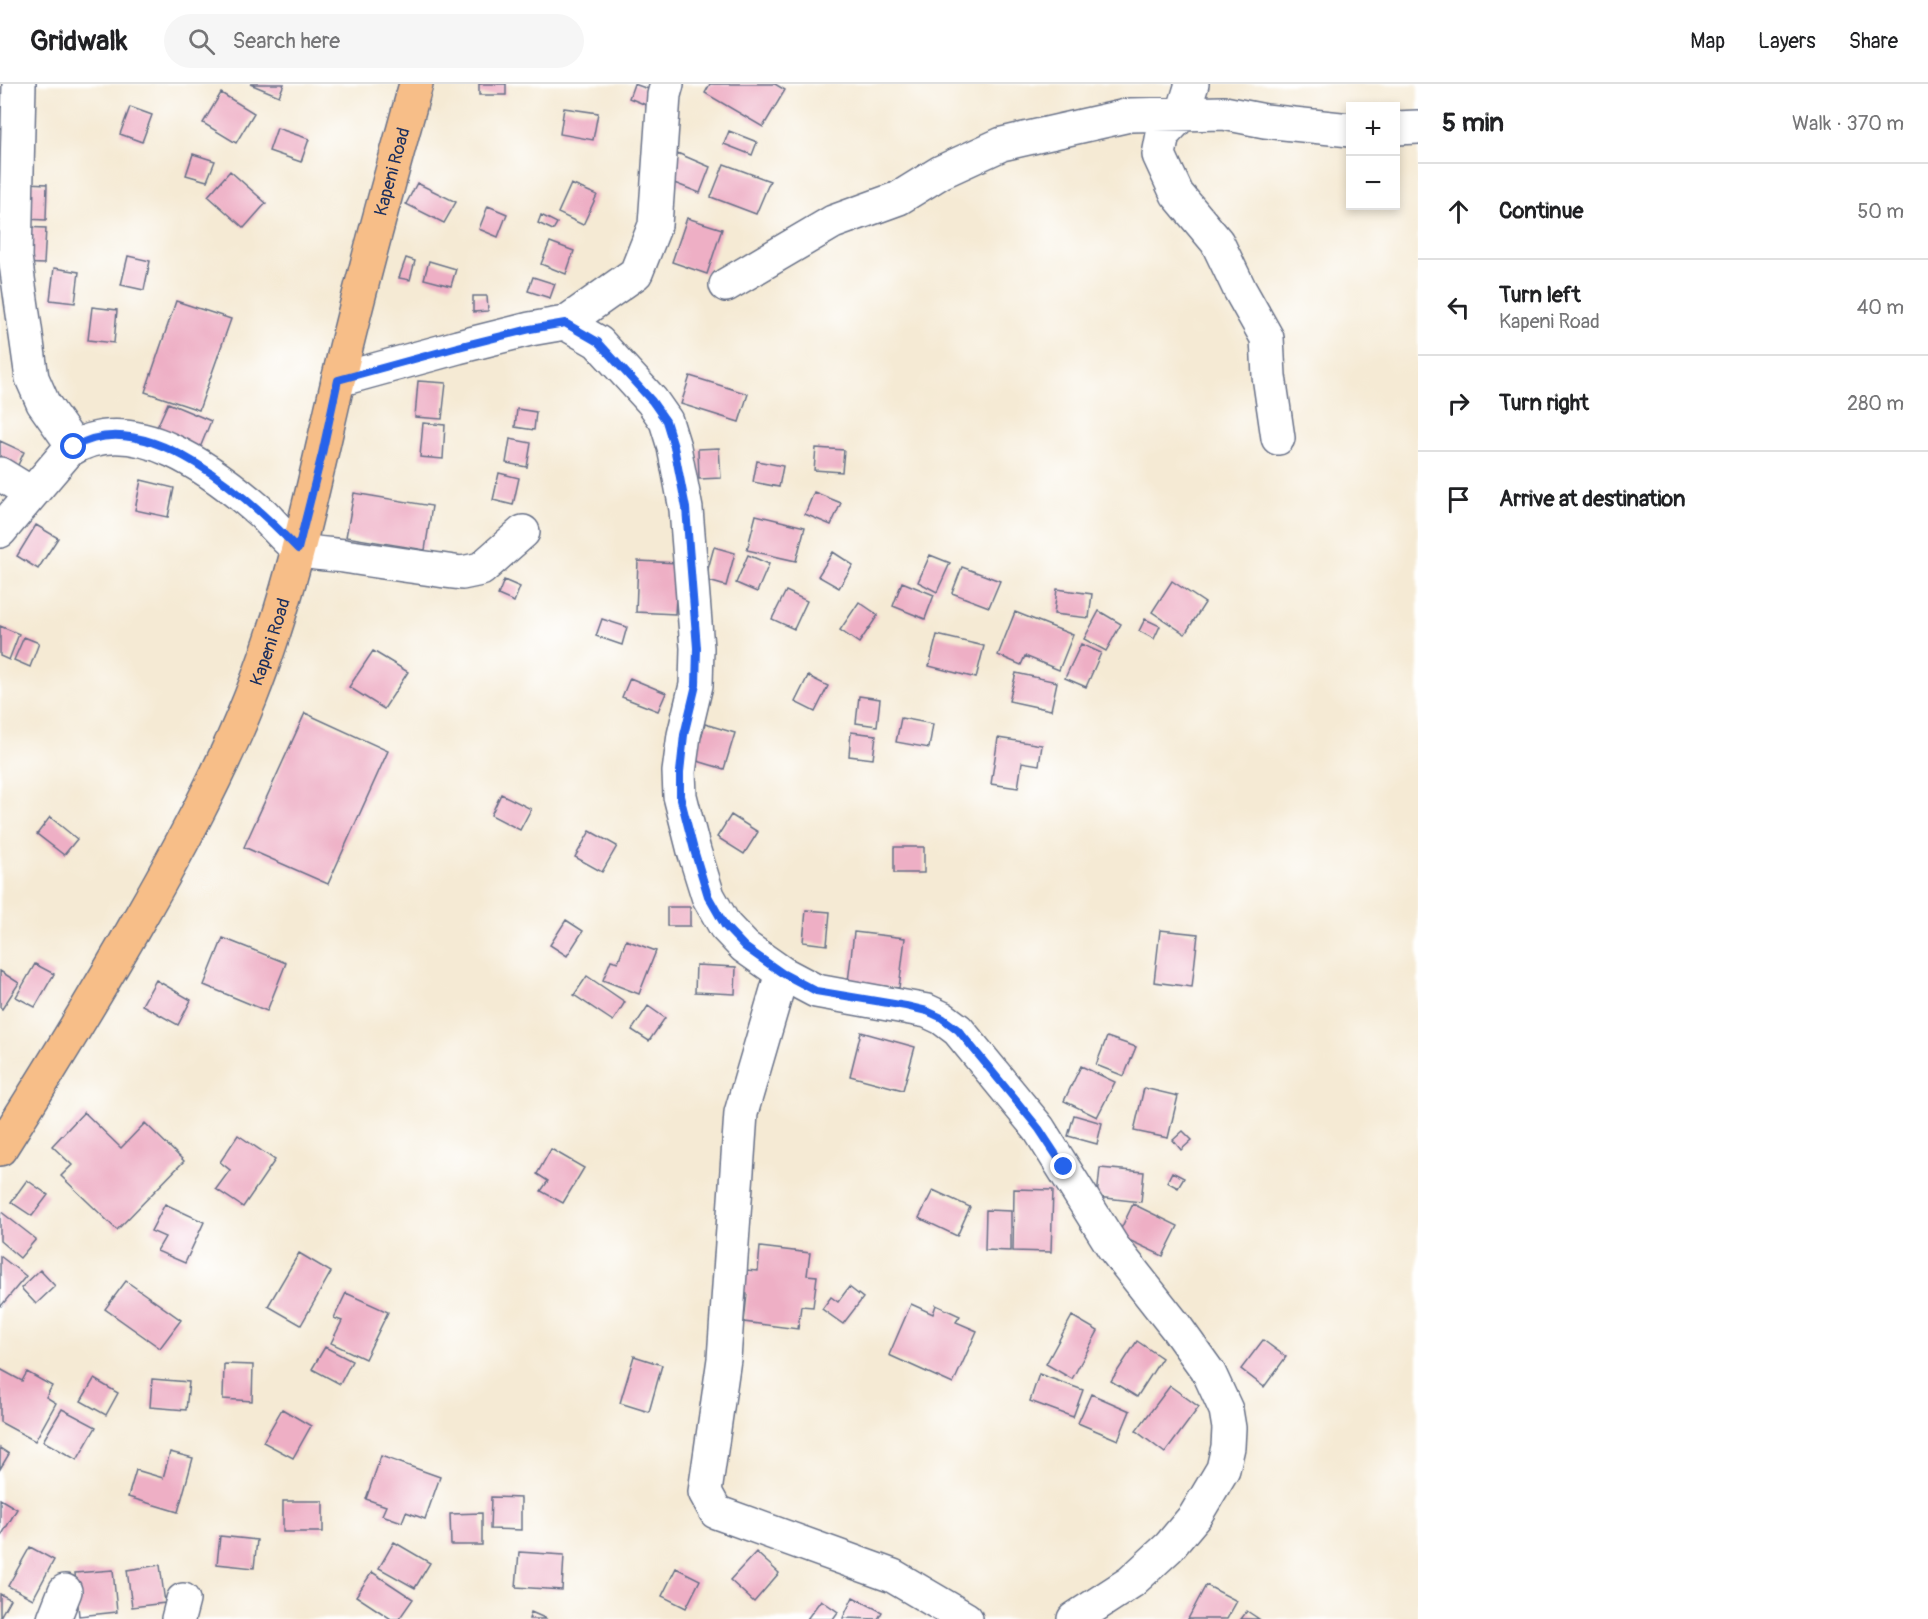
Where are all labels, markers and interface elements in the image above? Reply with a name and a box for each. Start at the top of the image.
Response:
search box [164,14,584,68]
text: Gridwalk [30,24,128,59]
icon: search [185,25,218,58]
text: Search here [233,27,340,55]
text: Map [1690,28,1725,55]
text: Layers [1758,28,1816,55]
text: Share [1849,28,1898,55]
map controls [1346,102,1400,210]
button: + [1346,102,1400,156]
text: 5 min [1442,107,1504,139]
text: Walk · 370 m [1792,111,1904,136]
street label: Kapeni Road [369,125,415,218]
button: − [1346,156,1400,210]
icon: ahead [1442,195,1475,228]
text: Continue [1499,197,1583,225]
text: 50 m [1857,199,1904,224]
text: Turn left [1499,281,1581,309]
icon: left [1442,291,1475,324]
text: 40 m [1857,295,1904,320]
text: Kapeni Road [1499,309,1600,334]
icon: right [1442,387,1475,420]
text: Turn right [1499,389,1589,417]
text: 280 m [1847,391,1904,416]
route start [60,433,86,459]
icon: arrive [1442,483,1475,516]
text: Arrive at destination [1499,485,1685,513]
street label: Kapeni Road [245,595,295,689]
route end [1050,1153,1076,1179]

